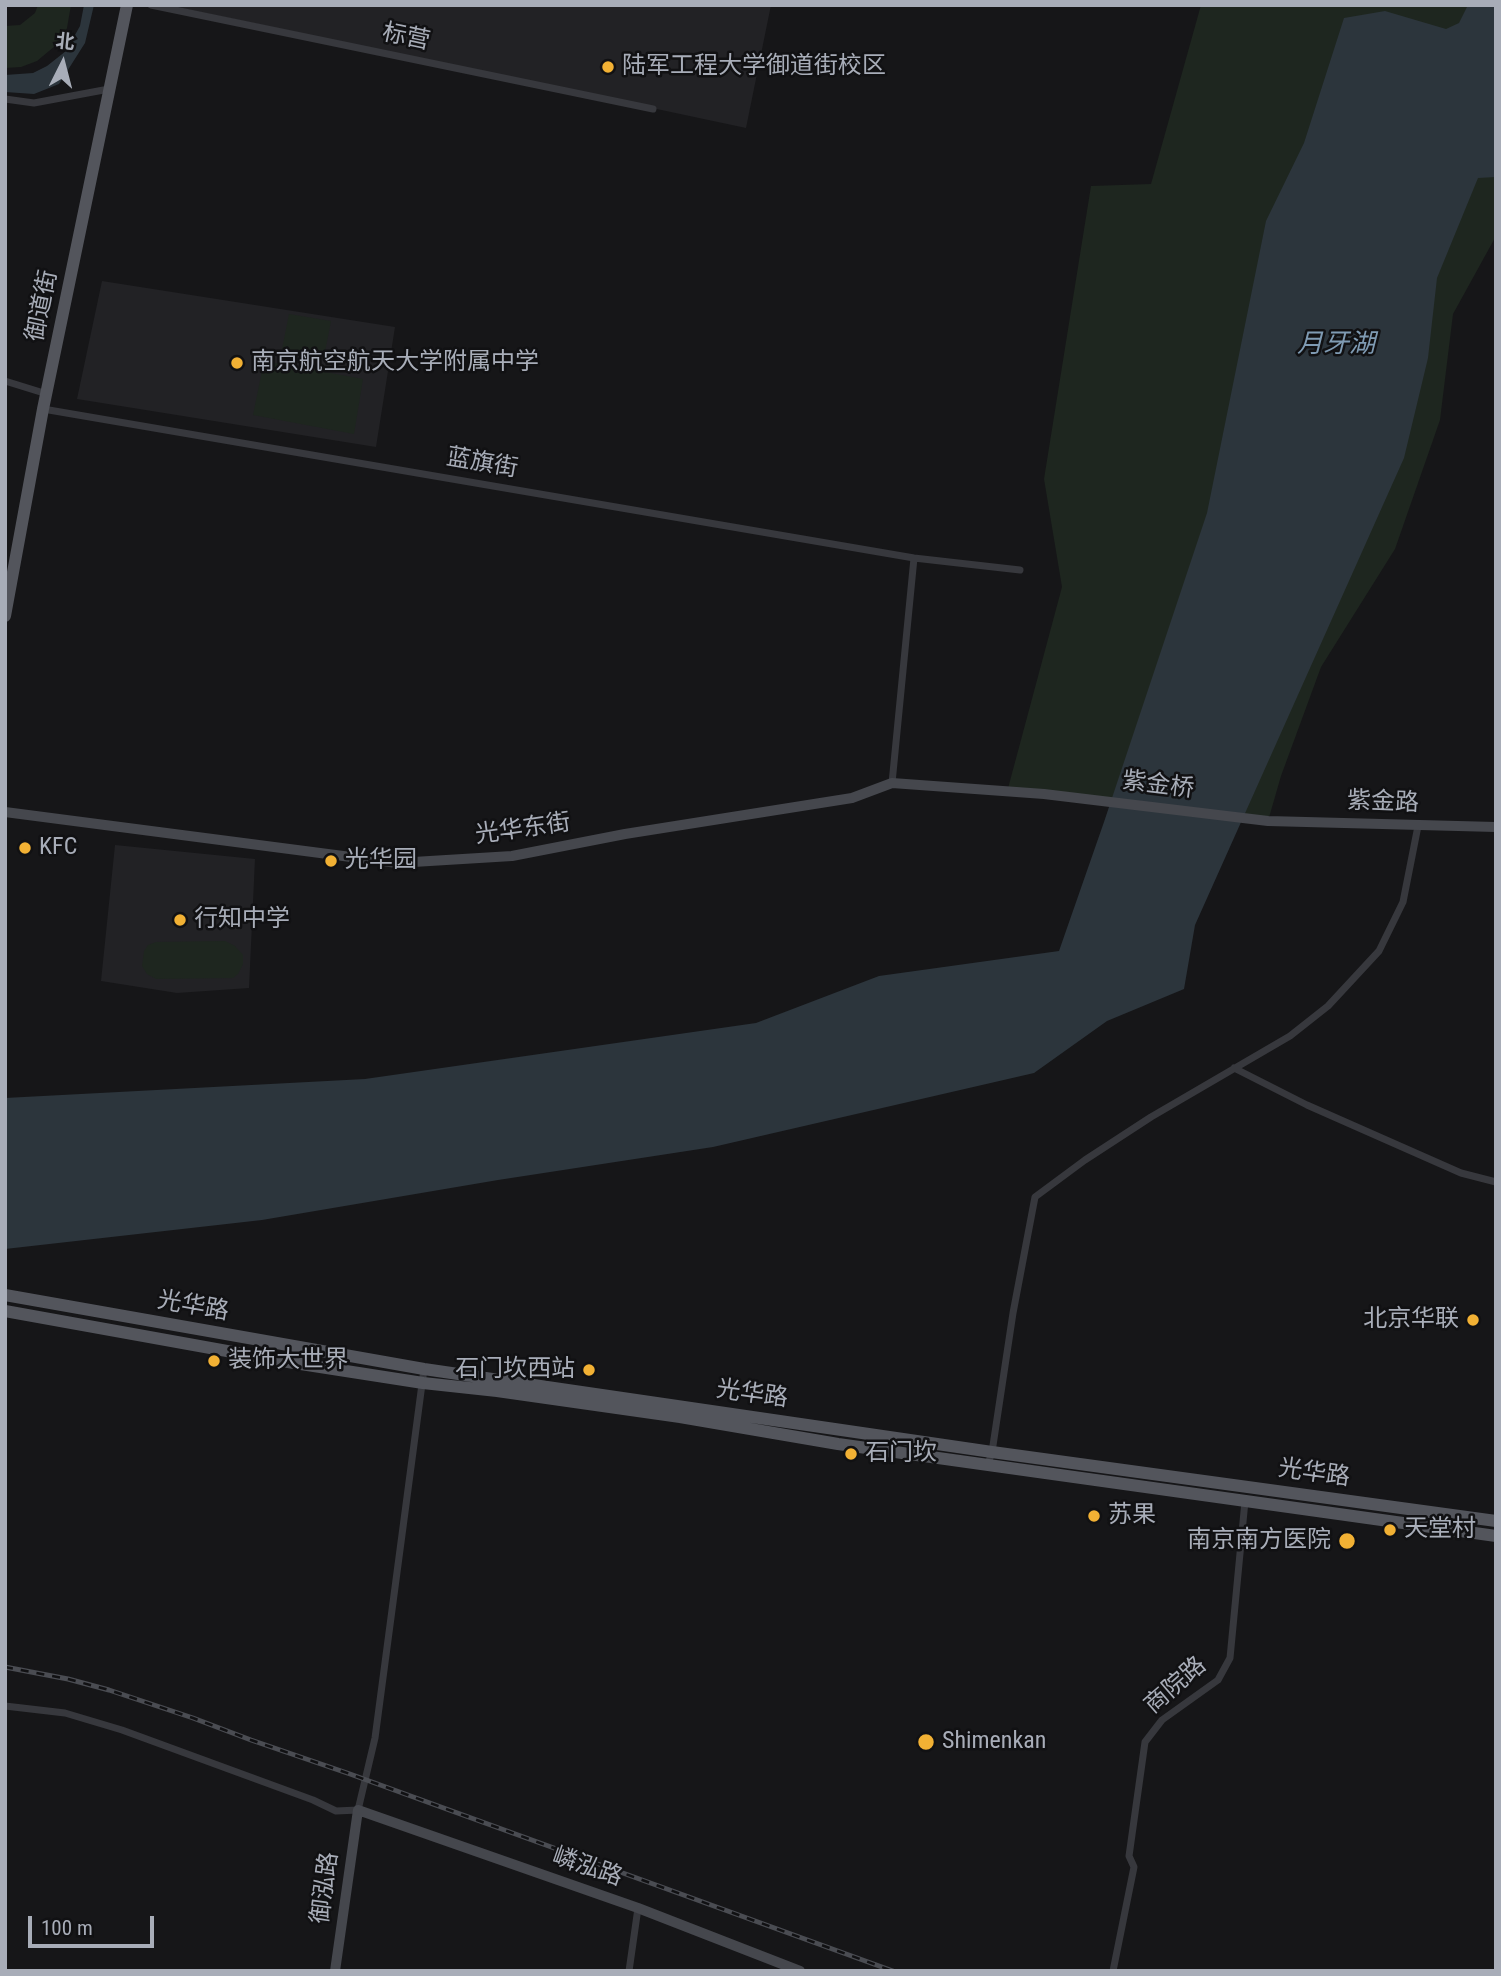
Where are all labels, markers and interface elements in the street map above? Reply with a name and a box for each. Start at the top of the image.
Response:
street label: 标营 [380,19,432,57]
north arrow [28,28,98,98]
text: 北 [55,29,76,54]
place label: 陆军工程大学御道街校区 [622,53,886,81]
marker: 陆军工程大学御道街校区 [600,59,616,75]
street label: 御道街 [21,268,65,344]
water label: 月牙湖 [1297,329,1375,361]
place label: 南京航空航天大学附属中学 [251,349,539,377]
marker: 南京航空航天大学附属中学 [229,355,245,371]
street label: 蓝旗街 [444,444,520,484]
street label: 紫金桥 [1121,767,1195,805]
street label: 紫金路 [1347,787,1419,819]
street label: 光华东街 [473,809,573,851]
place label: KFC [39,834,77,862]
marker: KFC [17,840,33,856]
place label: 光华园 [345,847,417,875]
marker: 光华园 [323,853,339,869]
place label: 行知中学 [194,906,290,934]
marker: 行知中学 [172,912,188,928]
street label: 光华路 [155,1287,231,1327]
place label: 北京华联 [1363,1306,1459,1334]
marker: 北京华联 [1465,1312,1481,1328]
place label: 装饰大世界 [228,1347,348,1375]
marker: 装饰大世界 [206,1353,222,1369]
place label: 石门坎西站 [455,1356,575,1384]
marker: 石门坎西站 [581,1362,597,1378]
street label: 光华路 [714,1376,790,1414]
place label: 石门坎 [865,1440,937,1468]
marker: 石门坎 [843,1446,859,1462]
street label: 光华路 [1276,1455,1352,1493]
place label: 苏果 [1108,1502,1156,1530]
marker: 苏果 [1086,1508,1102,1524]
place label: 天堂村 [1404,1516,1476,1544]
marker: 天堂村 [1382,1522,1398,1538]
place label: 南京南方医院 [1187,1527,1331,1555]
marker: 南京南方医院 [1337,1531,1357,1551]
street label: 商院路 [1139,1652,1213,1720]
place label: Shimenkan [942,1728,1046,1756]
marker: Shimenkan [916,1732,936,1752]
street label: 嶙泓路 [548,1843,626,1893]
street label: 御泓路 [307,1850,345,1926]
scale bar [32,1902,158,1946]
text: 100 m [41,1916,93,1940]

